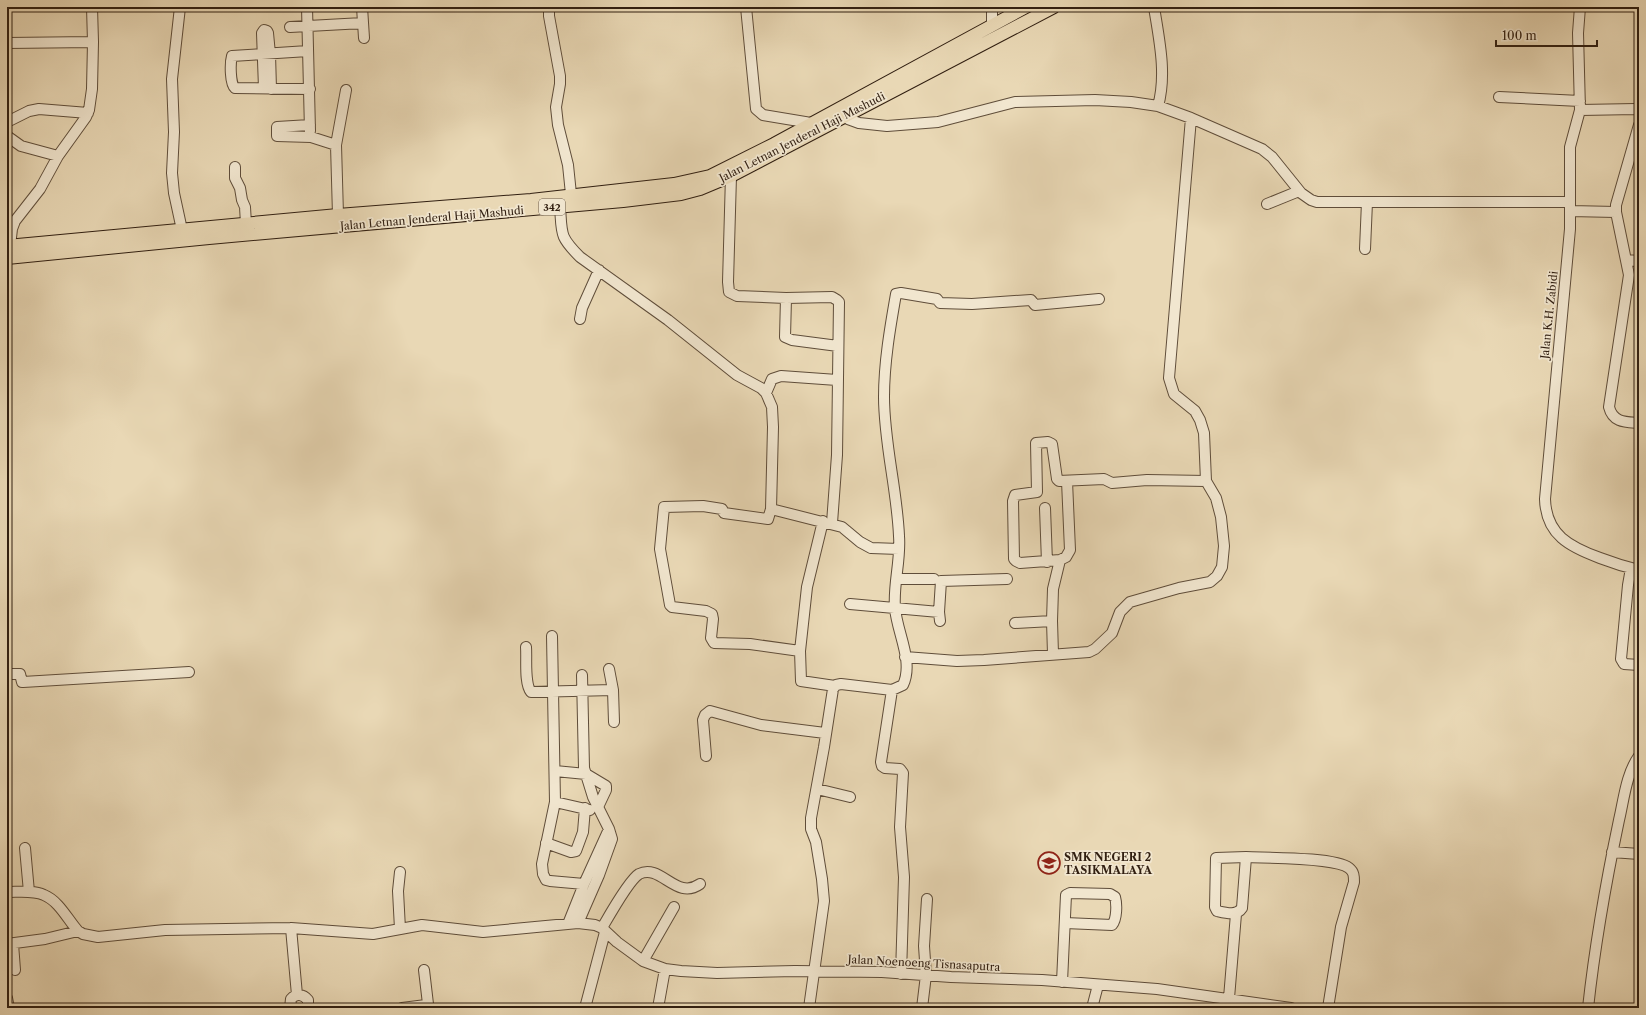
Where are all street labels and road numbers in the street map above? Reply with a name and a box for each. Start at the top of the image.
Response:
street label: Jalan Letnan Jenderal Haji Mashudi [715,89,888,186]
road number: 342 [539,199,565,215]
street label: Jalan Letnan Jenderal Haji Mashudi [338,203,525,233]
street label: Jalan K.H. Zabidi [1537,270,1561,362]
street label: Jalan Noenoeng Tisnasaputra [845,952,1001,974]

